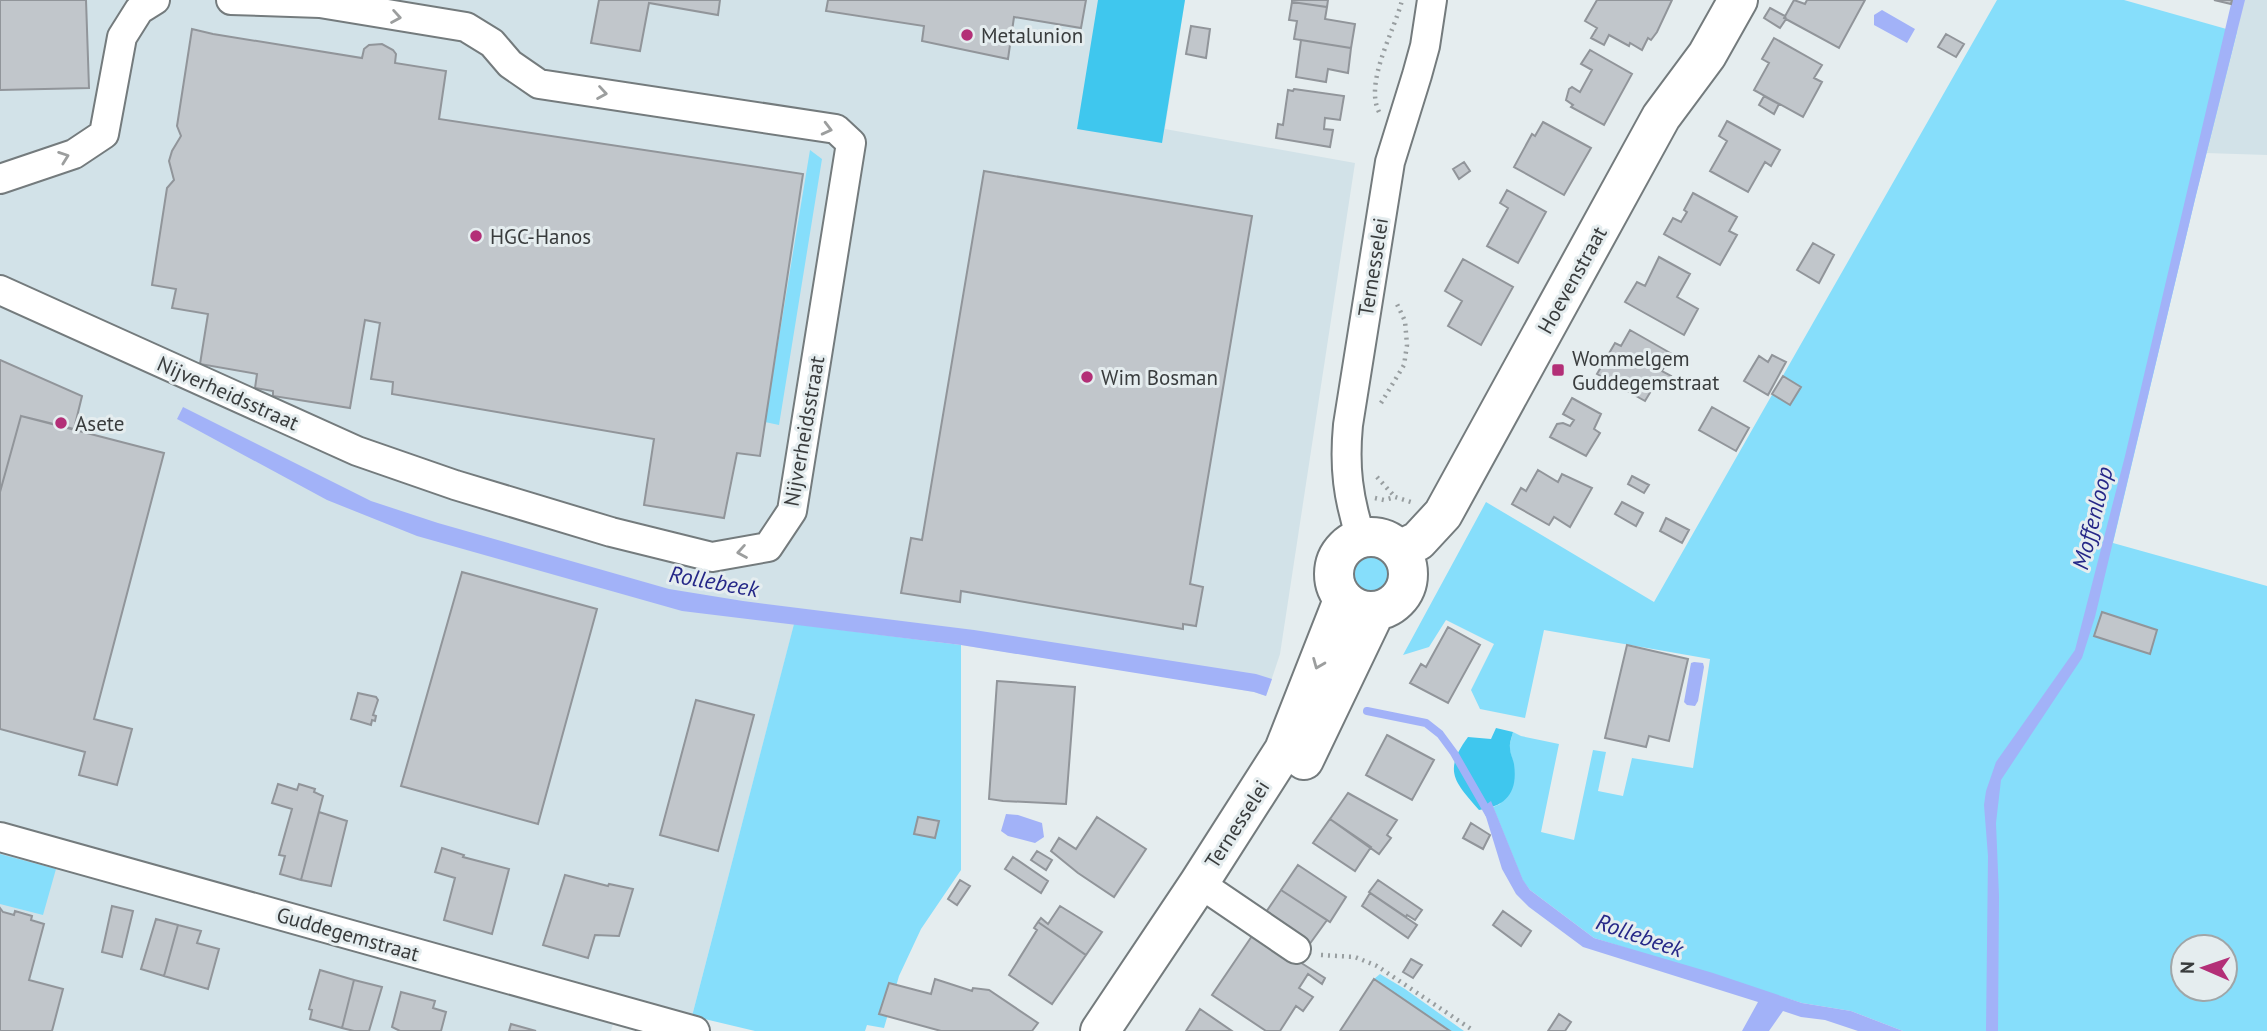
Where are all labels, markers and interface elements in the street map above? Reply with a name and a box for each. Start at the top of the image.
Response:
one-way arrow [390,9,402,24]
place label: Metalunion [981,22,1083,49]
marker: Metalunion [959,27,975,43]
one-way arrow [596,86,608,101]
one-way arrow [820,120,832,135]
one-way arrow [58,151,70,165]
street label: Ternesselei [1352,216,1394,318]
street label: Hoevenstraat [1531,222,1613,338]
place label: HGC-Hanos [490,223,591,250]
marker: HGC-Hanos [468,228,484,244]
place label: Wommelgem Guddegemstraat [1572,345,1719,396]
street label: Nijverheidsstraat [153,350,303,436]
street label: Nijverheidsstraat [778,354,830,508]
marker: Wommelgem Guddegemstraat [1550,362,1566,378]
place label: Wim Bosman [1101,364,1218,391]
marker: Wim Bosman [1079,369,1095,385]
place label: Asete [75,410,124,437]
marker: Asete [53,415,69,431]
water label: Moffenloop [2065,463,2119,572]
one-way arrow [736,543,748,558]
water label: Rollebeek [667,559,763,603]
one-way arrow [1313,657,1327,669]
street label: Ternesselei [1199,775,1275,873]
street label: Guddegemstraat [273,901,423,967]
water label: Rollebeek [1593,907,1689,964]
north arrow [2169,933,2239,1003]
text: N [2175,961,2199,974]

